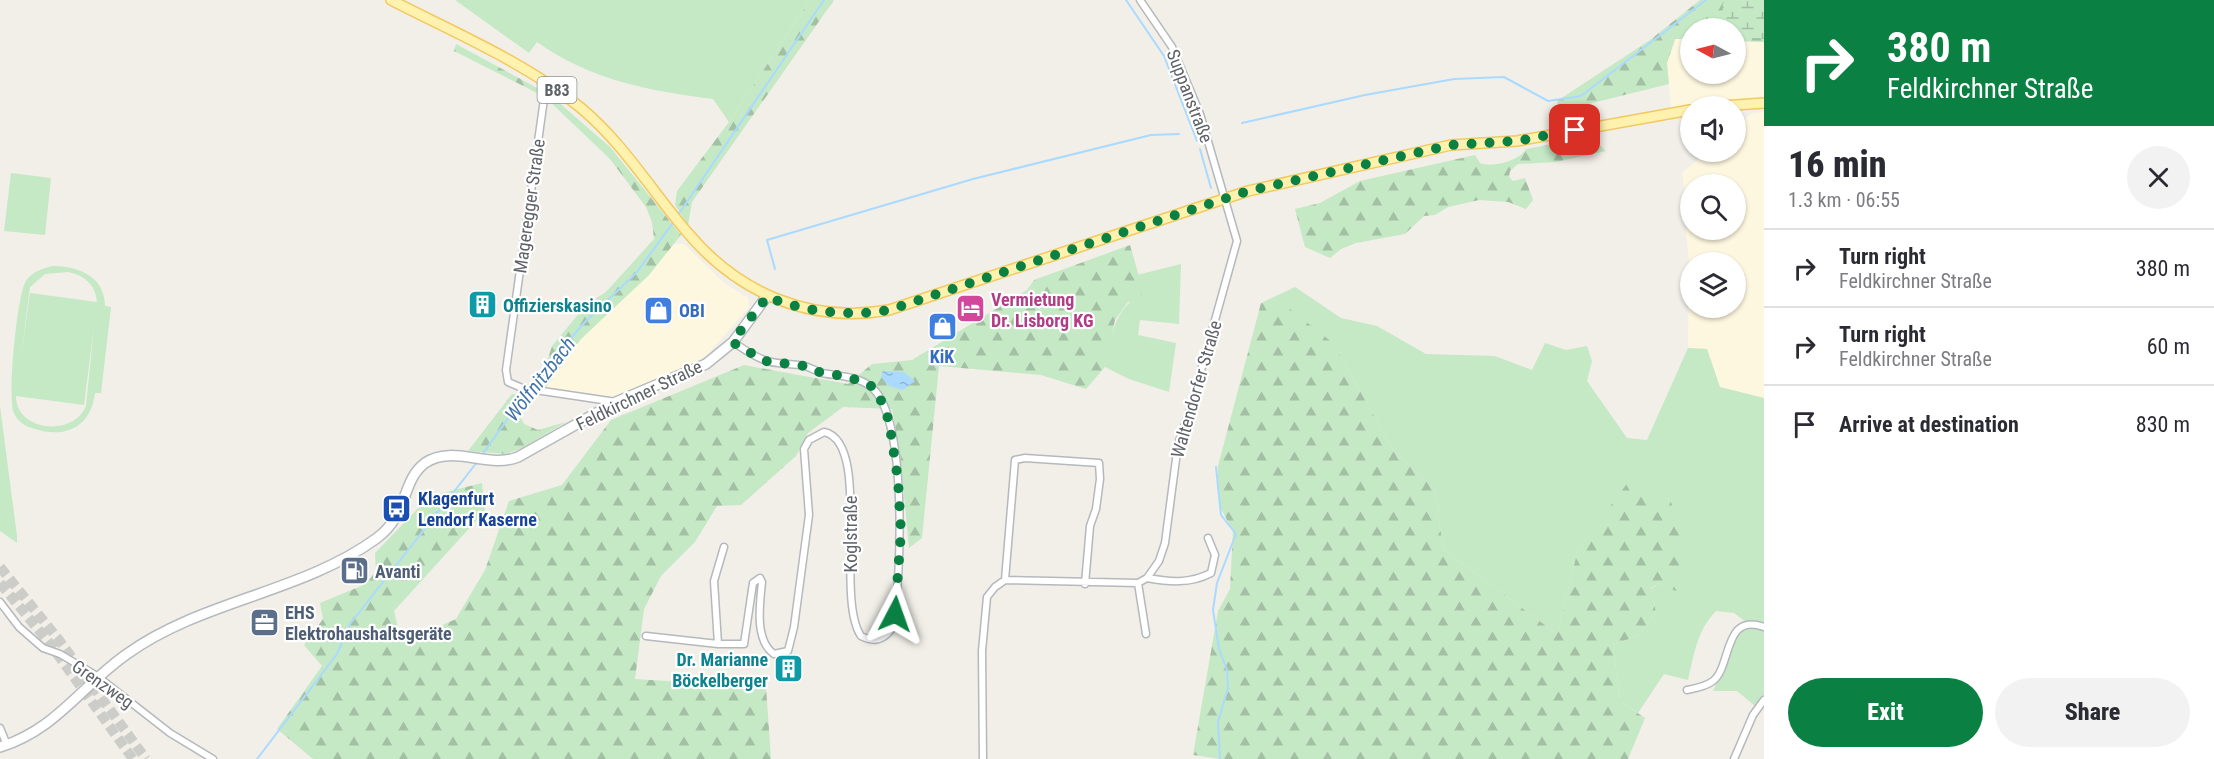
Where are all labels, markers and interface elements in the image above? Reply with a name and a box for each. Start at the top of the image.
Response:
north arrow [1680,18,1746,84]
map controls [1680,18,1746,318]
text: 380 m [1887,23,1992,72]
icon: right [1788,24,1866,102]
street label: Suppanstraße [1163,46,1217,146]
text: Feldkirchner Straße [1887,73,2093,105]
road number: B83 [538,77,576,103]
button: sound [1680,96,1746,162]
pin [1549,104,1600,155]
icon: arrive [1558,113,1591,146]
street label: Mageregger Straße [509,138,549,274]
text: 16 min [1788,144,1887,186]
button: close [2127,146,2190,209]
button: search [1680,174,1746,240]
text: 1.3 km · 06:55 [1788,188,1900,212]
text: Turn right [1839,244,1926,269]
button: layers [1680,252,1746,318]
icon: right [1788,252,1821,285]
text: 380 m [2136,256,2190,281]
text: Feldkirchner Straße [1839,269,1992,293]
building icon: Offizierskasino [466,289,498,321]
place label: Vermietung Dr. Lisborg KG [991,289,1093,331]
hotel icon: Vermietung Dr. Lisborg KG [954,293,986,325]
shop icon: OBI [642,294,674,326]
place label: Offizierskasino [503,295,612,316]
place label: OBI [679,300,705,321]
shop icon: KiK [926,311,958,343]
street label: Waltendorfer Straße [1166,318,1226,460]
text: Turn right [1839,322,1926,347]
icon: right [1788,330,1821,363]
water label: Wölfnitzbach [500,332,580,426]
text: 60 m [2147,334,2190,359]
place label: KiK [930,346,955,367]
text: Feldkirchner Straße [1839,347,1992,371]
street label: Feldkirchner Straße [573,355,705,435]
icon: arrive [1788,408,1821,441]
text: Arrive at destination [1839,412,2019,437]
text: 830 m [2136,412,2190,437]
place label: Klagenfurt Lendorf Kaserne [418,488,537,530]
bus stop icon: Klagenfurt Lendorf Kaserne [381,492,413,524]
street label: Koglstraße [840,496,861,572]
fuel station icon: Avanti [338,555,370,587]
place label: Avanti [375,561,421,582]
position arrow [863,582,927,646]
place label: EHS Elektrohaushaltsgeräte [285,602,452,644]
office icon: EHS Elektrohaushaltsgeräte [248,606,280,638]
place label: Dr. Marianne Böckelberger [672,649,768,691]
building icon: Dr. Marianne Böckelberger [773,653,805,685]
street label: Grenzweg [68,655,138,713]
button: Exit [1788,678,1983,747]
button: Share [1995,678,2190,747]

